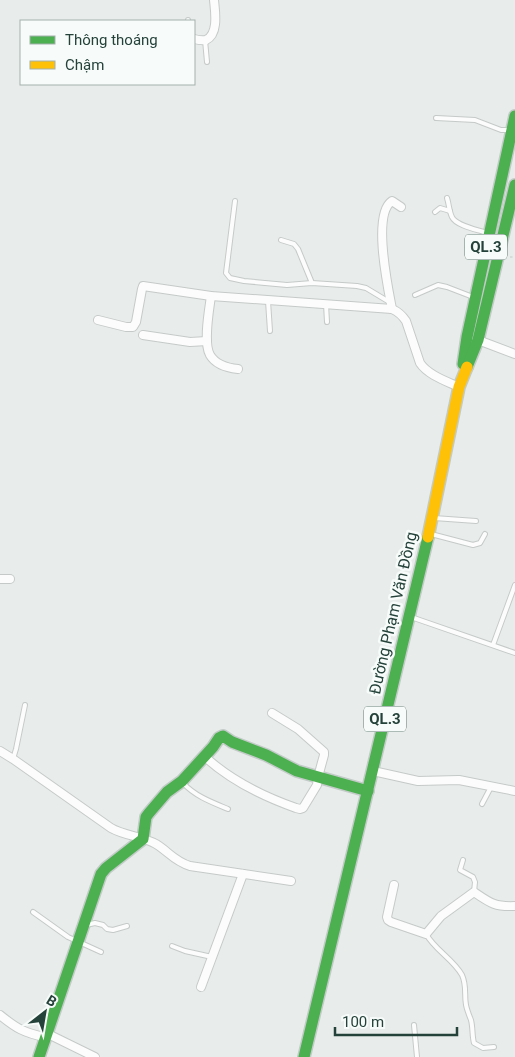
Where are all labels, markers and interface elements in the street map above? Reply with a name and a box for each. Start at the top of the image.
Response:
legend [20,20,195,85]
text: Thông thoáng [65,31,158,49]
text: Chậm [65,56,104,74]
road number: QL.3 [465,234,507,260]
street label: Đường Phạm Văn Đồng [365,530,421,696]
road number: QL.3 [364,706,406,732]
north arrow [20,987,70,1037]
text: B [44,992,60,1010]
scale bar [335,1004,458,1036]
text: 100 m [342,1013,384,1031]

